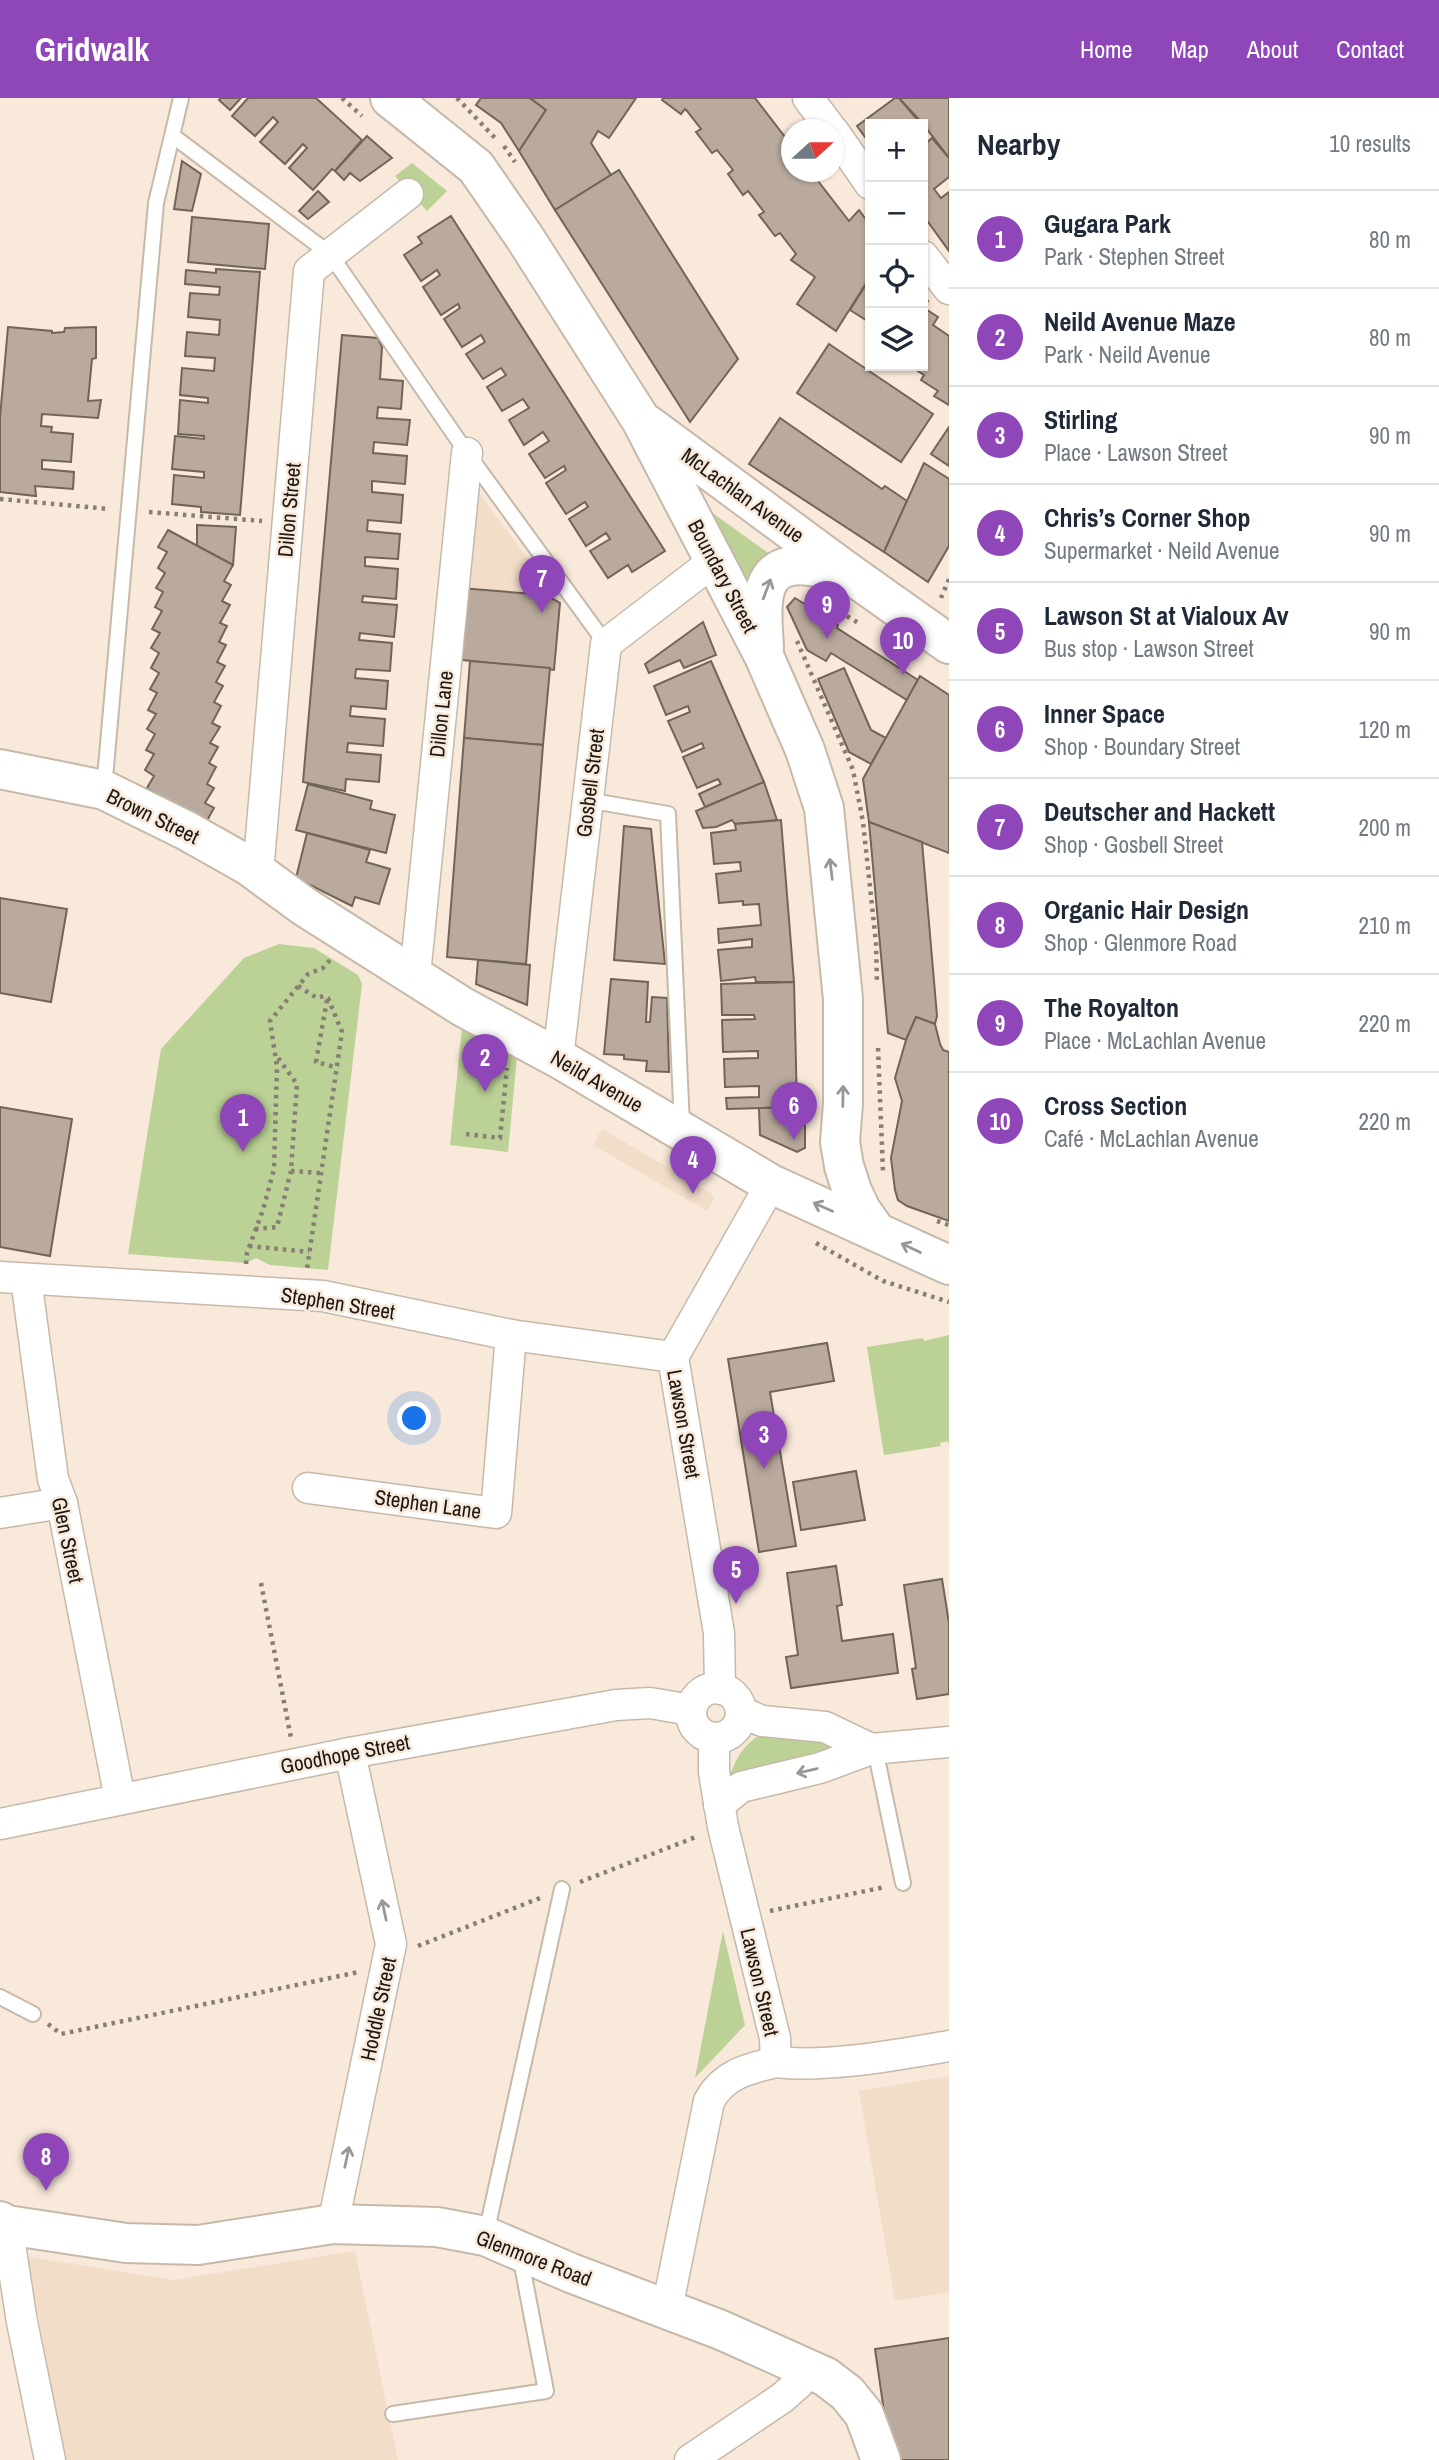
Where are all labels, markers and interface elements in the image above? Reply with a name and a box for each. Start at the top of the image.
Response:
text: Gridwalk [35,27,149,71]
text: Home [1080,33,1132,65]
text: Map [1170,33,1209,65]
text: About [1247,33,1298,65]
text: Contact [1336,33,1404,65]
north arrow [781,119,844,182]
map controls [865,119,928,371]
button: + [865,119,928,182]
text: Nearby [977,124,1060,164]
text: 10 results [1329,128,1411,159]
button: − [865,182,928,245]
text: Gugara Park [1044,206,1171,241]
text: 1 [995,224,1005,255]
text: 80 m [1369,224,1411,255]
text: Park · Stephen Street [1044,241,1224,272]
button: locate [865,245,928,308]
text: Neild Avenue Maze [1044,304,1236,339]
button: layers [865,308,928,371]
text: 2 [995,322,1005,353]
text: 80 m [1369,322,1411,353]
text: Park · Neild Avenue [1044,339,1210,370]
text: Stirling [1044,402,1117,437]
text: 3 [995,420,1005,451]
text: 90 m [1369,420,1411,451]
text: Place · Lawson Street [1044,437,1227,468]
street label: McLachlan Avenue [676,441,810,549]
street label: Dillon Street [270,461,308,558]
text: Chris’s Corner Shop [1044,500,1251,535]
street label: Boundary Street [681,514,765,638]
text: 4 [995,518,1005,549]
text: 90 m [1369,518,1411,549]
text: Supermarket · Neild Avenue [1044,535,1280,566]
pin: 7 [519,555,565,613]
one-way arrow [762,579,775,600]
pin: 9 [804,581,850,639]
text: Lawson St at Vialoux Av [1044,598,1289,633]
text: 5 [995,616,1005,647]
text: 90 m [1369,616,1411,647]
pin: 10 [880,617,926,675]
text: Bus stop · Lawson Street [1044,633,1254,664]
street label: Dillon Lane [422,669,460,759]
text: Inner Space [1044,696,1165,731]
text: 6 [995,714,1005,745]
text: 120 m [1359,714,1411,745]
street label: Gosbell Street [569,727,611,839]
text: Shop · Boundary Street [1044,731,1240,762]
street label: Brown Street [102,781,204,851]
text: Deutscher and Hackett [1044,794,1275,829]
text: 7 [995,812,1005,843]
text: 200 m [1359,812,1411,843]
text: Shop · Gosbell Street [1044,829,1223,860]
one-way arrow [824,858,837,881]
text: Organic Hair Design [1044,892,1249,927]
text: 8 [995,910,1005,941]
text: 210 m [1359,910,1411,941]
text: Shop · Glenmore Road [1044,927,1237,958]
text: The Royalton [1044,990,1179,1025]
text: 9 [995,1008,1005,1039]
text: 220 m [1359,1008,1411,1039]
text: Place · McLachlan Avenue [1044,1025,1266,1056]
pin: 2 [462,1034,508,1092]
street label: Neild Avenue [546,1043,648,1119]
pin: 6 [771,1082,817,1140]
one-way arrow [836,1085,850,1108]
text: Cross Section [1044,1088,1187,1123]
pin: 1 [220,1094,266,1152]
text: 10 [990,1106,1010,1137]
text: 220 m [1359,1106,1411,1137]
text: Café · McLachlan Avenue [1044,1123,1259,1154]
pin: 4 [670,1136,716,1194]
one-way arrow [813,1200,834,1213]
one-way arrow [901,1241,922,1254]
street label: Stephen Street [279,1280,397,1326]
street label: Lawson Street [660,1367,708,1481]
your location [397,1401,431,1435]
pin: 3 [741,1411,787,1469]
street label: Stephen Lane [373,1482,483,1526]
street label: Glen Street [45,1494,91,1586]
pin: 5 [713,1546,759,1604]
street label: Goodhope Street [278,1727,412,1781]
one-way arrow [796,1765,819,1778]
one-way arrow [376,1899,390,1922]
street label: Lawson Street [733,1925,787,2039]
street label: Hoddle Street [353,1954,403,2064]
pin: 8 [23,2133,69,2191]
one-way arrow [341,2146,355,2169]
street label: Glenmore Road [472,2223,596,2293]

